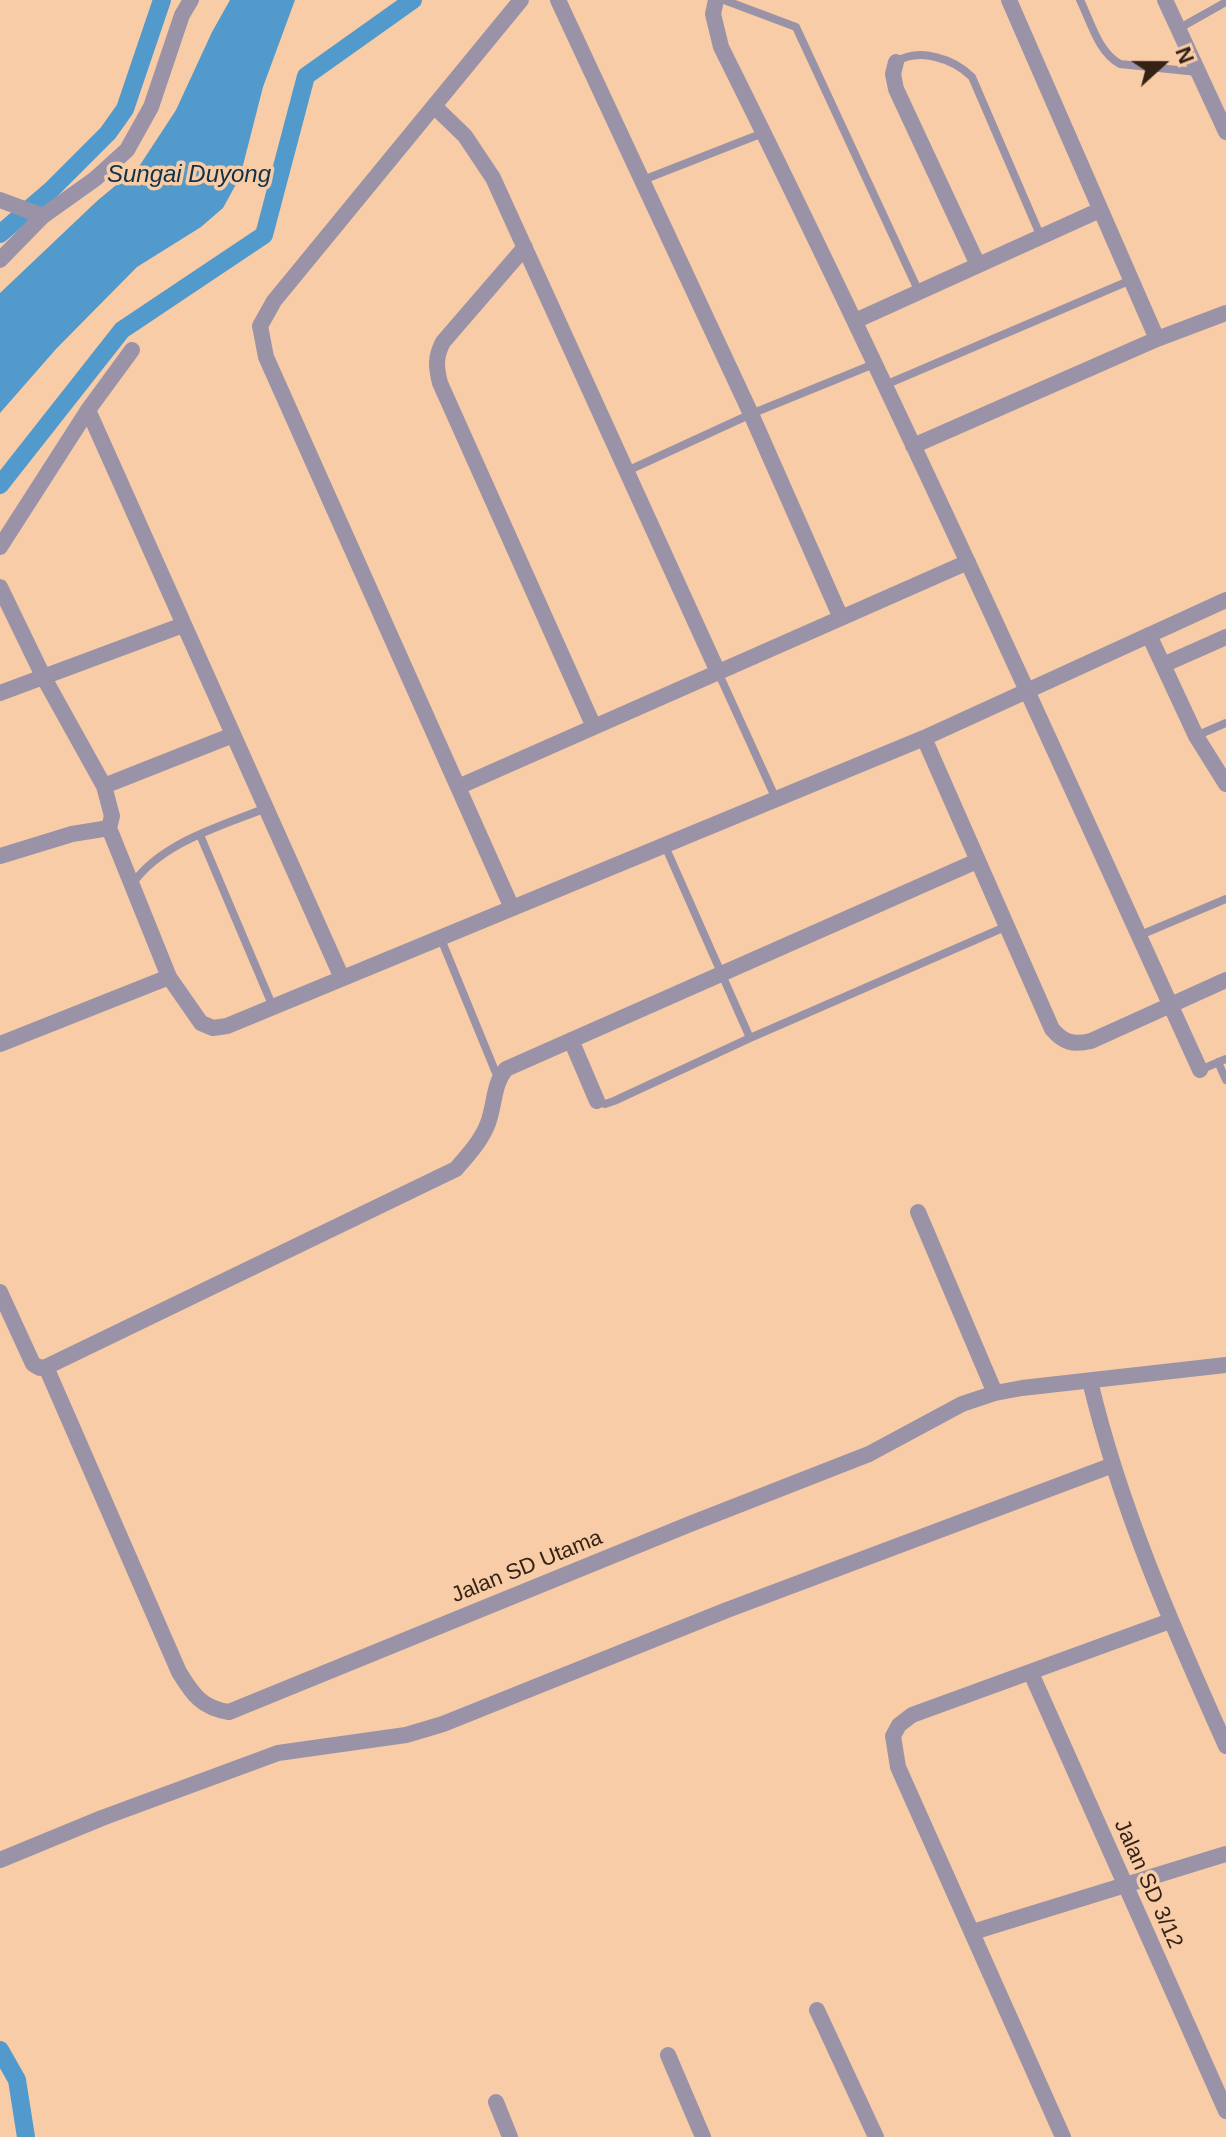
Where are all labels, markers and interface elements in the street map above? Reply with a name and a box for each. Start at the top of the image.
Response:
north arrow [1122,24,1202,104]
text: N [1170,43,1199,67]
water label: Sungai Duyong [107,161,271,189]
street label: Jalan SD Utama [448,1525,606,1609]
street label: Jalan SD 3/12 [1108,1816,1188,1952]

